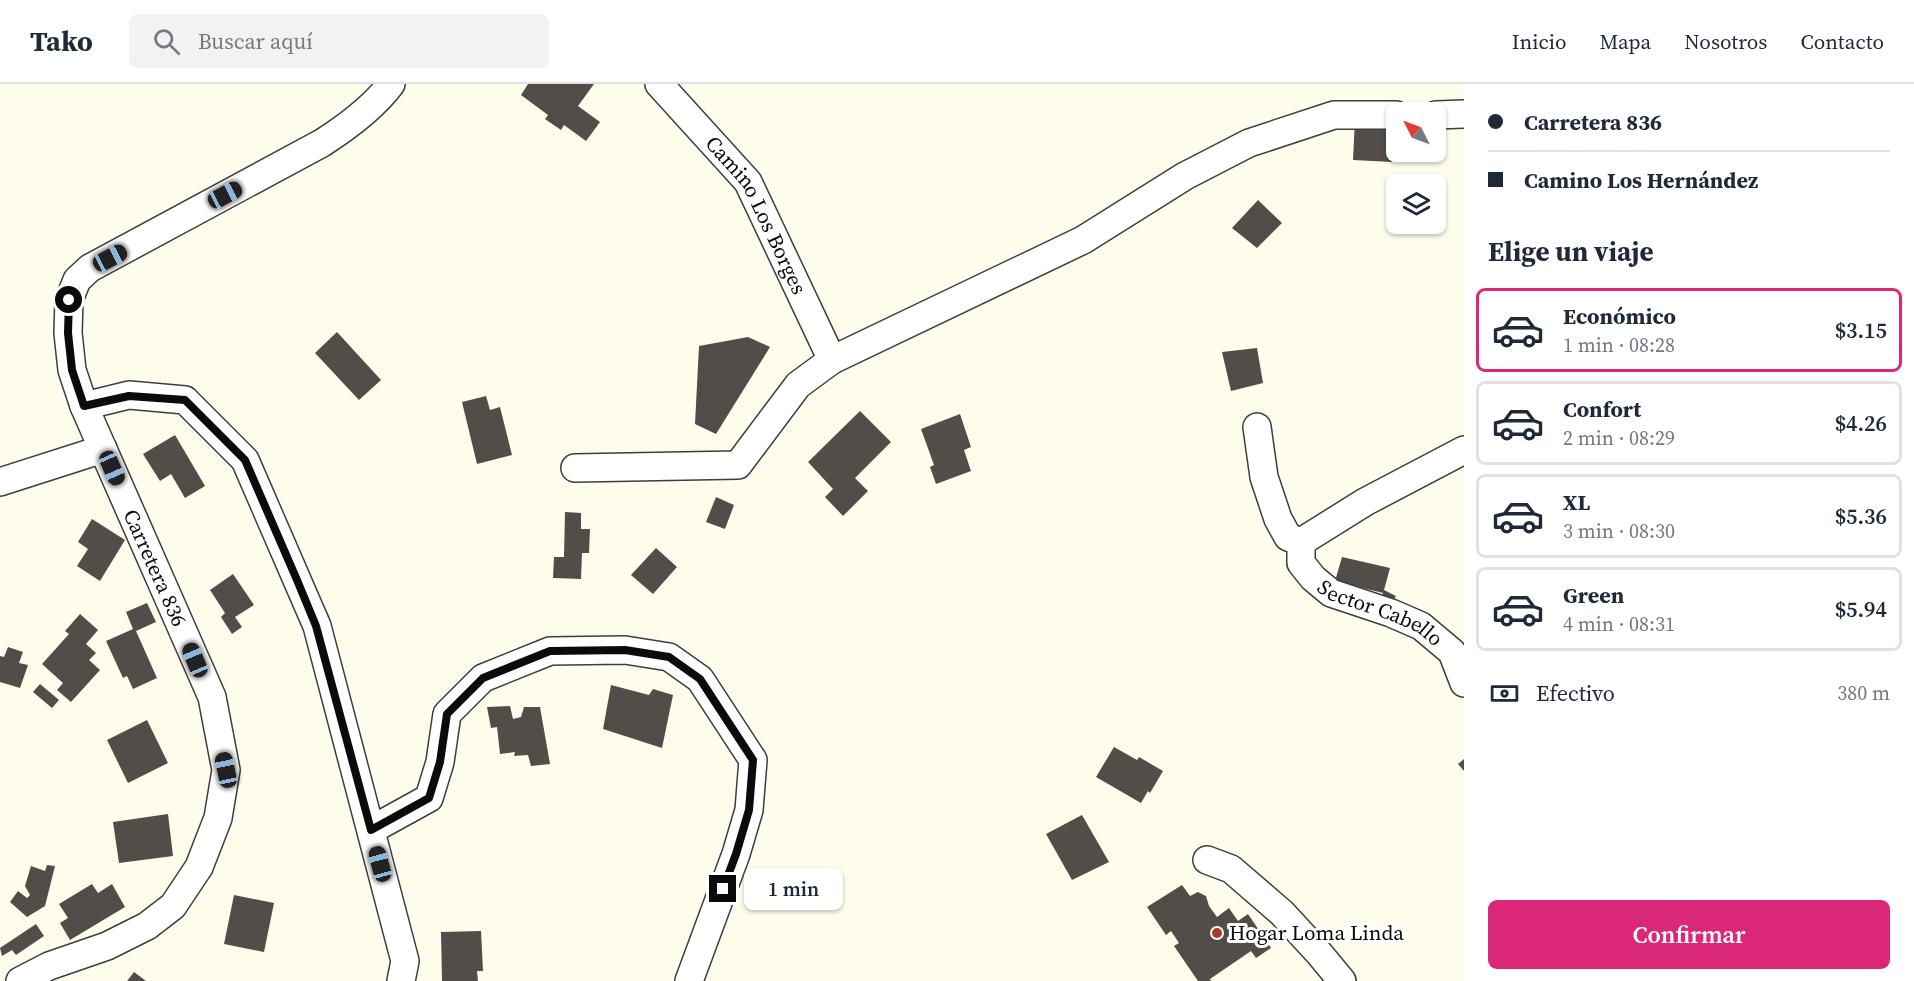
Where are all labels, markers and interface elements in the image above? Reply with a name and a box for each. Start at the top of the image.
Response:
search box [129,14,549,68]
text: Tako [30,22,93,60]
icon: search [150,25,183,58]
text: Buscar aquí [198,26,313,56]
text: Inicio [1512,27,1566,56]
text: Mapa [1599,27,1651,56]
text: Nosotros [1684,27,1767,56]
text: Contacto [1800,27,1884,56]
north arrow [1386,102,1446,162]
map controls [1386,102,1446,234]
text: Carretera 836 [1524,107,1662,137]
street label: Camino Los Borges [699,129,814,299]
text: Camino Los Hernández [1524,165,1758,195]
button: layers [1386,174,1446,234]
car [205,179,245,211]
text: Elige un viaje [1488,233,1654,270]
car [90,242,130,274]
route start [55,286,82,313]
text: Económico [1563,301,1676,331]
icon: car [1491,303,1545,357]
text: $3.15 [1835,315,1887,345]
text: 1 min · 08:28 [1563,331,1675,359]
text: Confort [1563,394,1641,424]
icon: car [1491,396,1545,450]
text: $4.26 [1835,408,1887,438]
text: 2 min · 08:29 [1563,424,1675,452]
car [96,448,128,488]
text: XL [1563,487,1590,517]
icon: car [1491,489,1545,543]
text: $5.36 [1835,501,1887,531]
street label: Carretera 836 [117,505,194,631]
text: 3 min · 08:30 [1563,517,1675,545]
street label: Sector Cabello [1311,573,1450,653]
text: Green [1563,580,1624,610]
icon: car [1491,582,1545,636]
text: $5.94 [1835,594,1887,624]
text: 4 min · 08:31 [1563,610,1675,638]
car [180,640,210,680]
icon: cash [1488,677,1521,710]
text: Efectivo [1536,678,1615,708]
text: 380 m [1837,679,1890,707]
car [213,751,239,789]
car [367,844,393,884]
callout: 1 min [744,868,843,910]
route end [709,875,736,902]
text: 1 min [768,875,819,903]
button: Confirmar [1488,900,1890,969]
place label: Hogar Loma Linda [1229,918,1404,947]
marker: Hogar Loma Linda [1210,926,1224,940]

